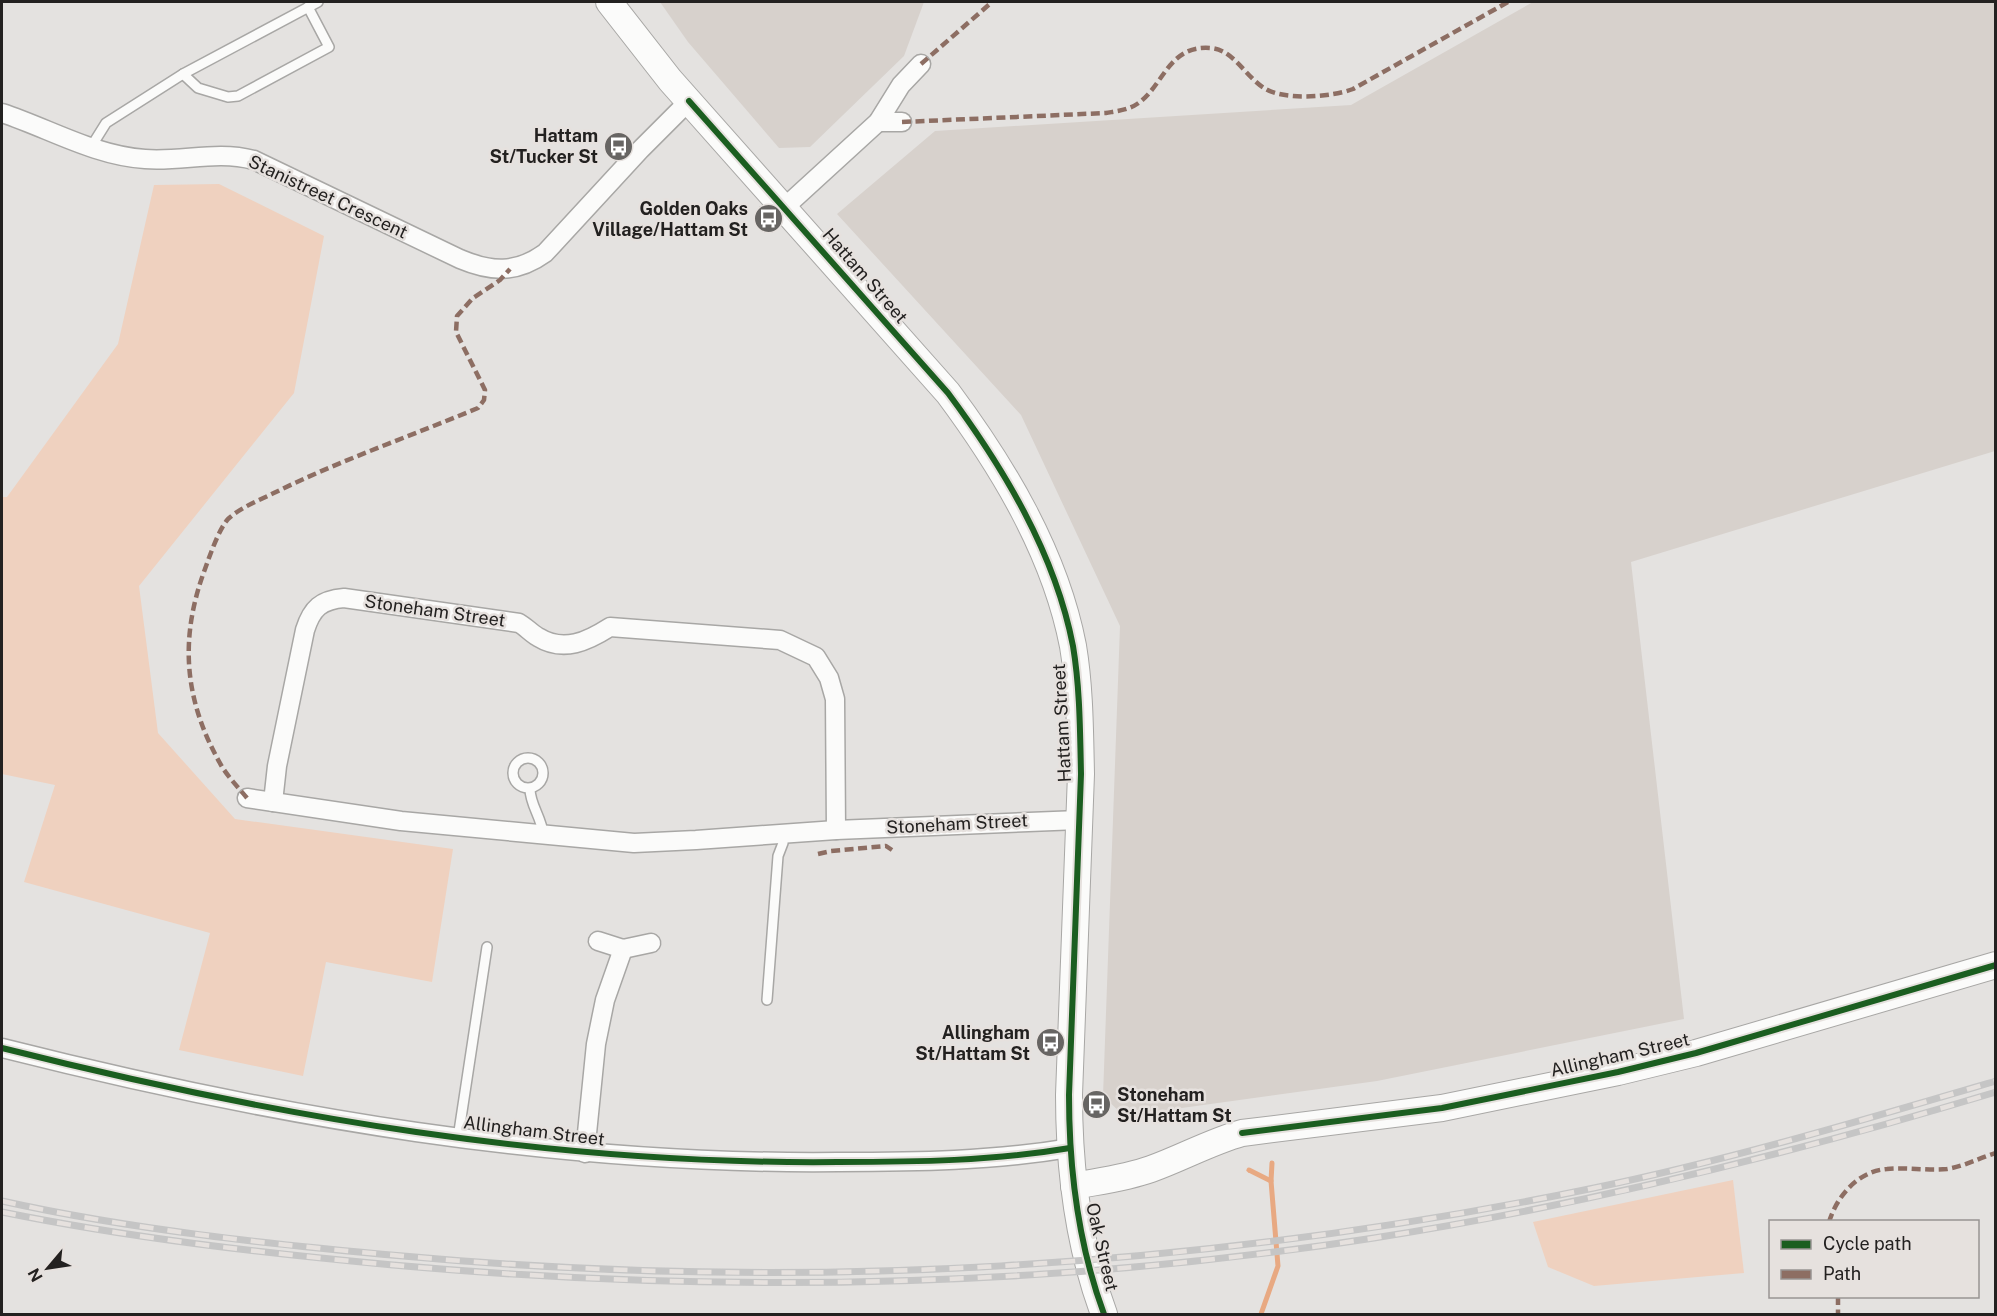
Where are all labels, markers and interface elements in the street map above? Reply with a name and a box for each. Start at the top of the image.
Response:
place label: Hattam St/Tucker St [489,125,598,167]
bus stop icon: Hattam St/Tucker St [603,130,635,162]
street label: Stanistreet Crescent [245,150,411,243]
place label: Golden Oaks Village/Hattam St [592,198,748,240]
bus stop icon: Golden Oaks Village/Hattam St [753,203,785,235]
street label: Hattam Street [818,224,912,327]
street label: Stoneham Street [363,590,507,631]
street label: Hattam Street [1048,663,1075,783]
street label: Stoneham Street [885,809,1028,838]
place label: Allingham St/Hattam St [915,1022,1030,1064]
bus stop icon: Allingham St/Hattam St [1035,1027,1067,1059]
street label: Allingham Street [1548,1028,1692,1081]
place label: Stoneham St/Hattam St [1117,1084,1232,1126]
bus stop icon: Stoneham St/Hattam St [1080,1089,1112,1121]
street label: Allingham Street [462,1111,606,1150]
street label: Oak Street [1082,1201,1123,1293]
legend [1769,1220,1979,1298]
text: Cycle path [1823,1233,1912,1254]
north arrow [18,1238,78,1298]
text: Path [1823,1263,1861,1284]
text: N [24,1265,47,1285]

